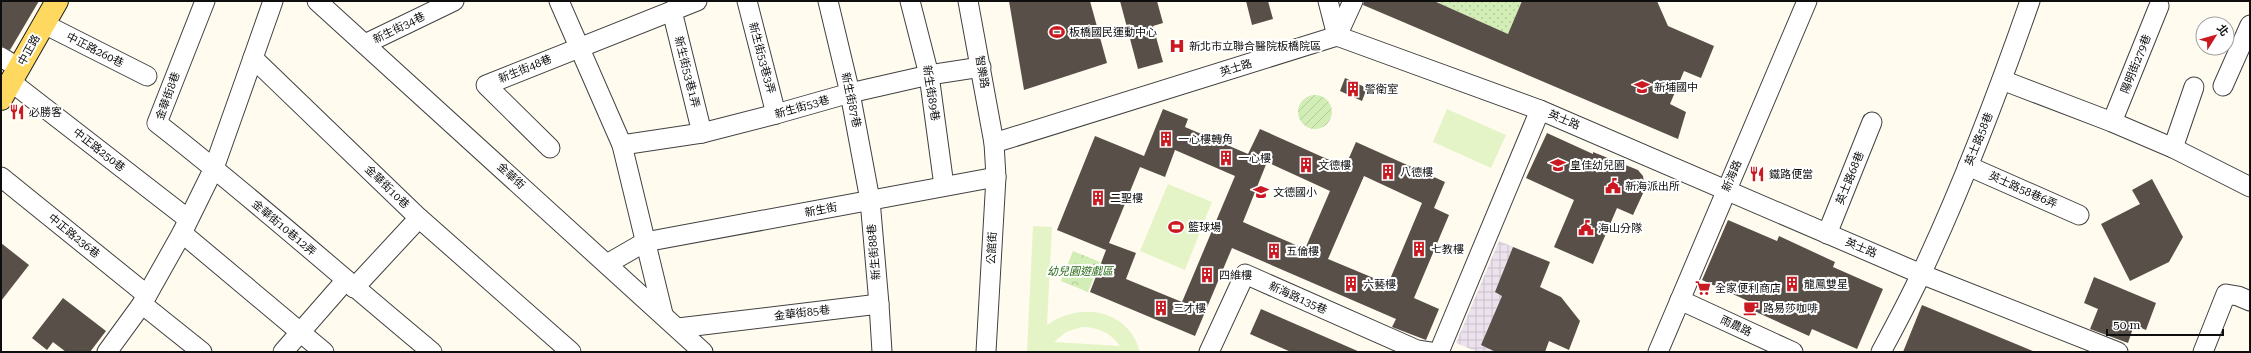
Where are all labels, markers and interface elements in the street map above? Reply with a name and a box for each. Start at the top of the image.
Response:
street label: 新生街34巷 [371,10,427,46]
north arrow [2195,16,2235,56]
street label: 新生街53巷3弄 [746,21,778,95]
text: 北 [2214,22,2231,39]
sports icon: 板橋國民運動中心 [1048,23,1066,41]
place label: 板橋國民運動中心 [1069,26,1157,39]
street label: 中正路260巷 [64,30,126,70]
street label: 中正路 [15,32,43,68]
street label: 陽明街279巷 [2118,33,2154,95]
street label: 新生街53巷1弄 [672,35,702,109]
hospital icon: 新北市立聯合醫院板橋院區 [1168,37,1186,55]
place label: 新北市立聯合醫院板橋院區 [1189,40,1321,53]
street label: 新生街48巷 [496,52,554,86]
street label: 智樂路 [973,55,991,89]
street label: 英士路 [1218,57,1254,79]
street label: 新生街89巷 [920,64,942,122]
street label: 金華街8巷 [153,70,183,122]
street label: 新生街87巷 [839,71,863,129]
school or university icon: 新埔國中 [1633,78,1651,96]
building icon: 警衛室 [1344,80,1362,98]
place label: 新埔國中 [1654,81,1698,94]
place label: 警衛室 [1365,83,1398,96]
street label: 新生街53巷 [773,93,831,121]
restaurant icon: 必勝客 [8,103,26,121]
place label: 必勝客 [29,106,62,119]
street label: 英士路 [1546,108,1582,132]
street label: 英士路58巷 [1962,110,1996,168]
street label: 中正路250巷 [70,126,128,174]
building icon: 一心樓轉角 [1157,130,1175,148]
place label: 一心樓轉角 [1178,133,1233,146]
building icon: 一心樓 [1217,149,1235,167]
street label: 英士路68巷 [1833,149,1867,207]
place label: 一心樓 [1238,152,1271,165]
building icon: 文德樓 [1297,156,1315,174]
school or university icon: 皇佳幼兒園 [1549,156,1567,174]
street label: 新海路 [1720,158,1744,194]
place label: 文德樓 [1318,159,1351,172]
place label: 皇佳幼兒園 [1570,159,1625,172]
street label: 金華街 [494,160,528,192]
street label: 金華街10巷 [362,163,412,211]
building icon: 八德樓 [1379,163,1397,181]
restaurant icon: 鐵路便當 [1748,165,1766,183]
place label: 八德樓 [1400,166,1433,179]
place label: 鐵路便當 [1769,168,1813,181]
street label: 英士路58巷6弄 [1987,169,2059,211]
public building icon: 新海派出所 [1604,177,1622,195]
place label: 新海派出所 [1625,180,1680,193]
school or university icon: 文德國小 [1252,183,1270,201]
place label: 文德國小 [1273,186,1317,199]
building icon: 二聖樓 [1089,189,1107,207]
place label: 二聖樓 [1110,192,1143,205]
street label: 金華街10巷12弄 [249,197,319,259]
street label: 新生街 [804,200,838,220]
street label: 中正路236巷 [46,211,102,261]
sports icon: 籃球場 [1167,218,1185,236]
public building icon: 海山分隊 [1577,219,1595,237]
place label: 籃球場 [1188,221,1221,234]
place label: 海山分隊 [1598,222,1642,235]
street label: 新生街88巷 [865,223,883,281]
street label: 公館街 [985,231,999,265]
street label: 英士路 [1843,236,1879,260]
building icon: 七教樓 [1410,240,1428,258]
building icon: 五倫樓 [1265,242,1283,260]
place label: 七教樓 [1431,243,1464,256]
place label: 五倫樓 [1286,245,1319,258]
park label: 幼兒園遊戲區 [1047,265,1115,278]
building icon: 四維樓 [1198,266,1216,284]
place label: 四維樓 [1219,269,1252,282]
building icon: 六藝樓 [1342,275,1360,293]
building icon: 龍鳳雙星 [1783,275,1801,293]
place label: 六藝樓 [1363,278,1396,291]
place label: 龍鳳雙星 [1804,278,1848,291]
street label: 新海路135巷 [1267,279,1329,317]
supermarket icon: 全家便利商店 [1694,279,1712,297]
place label: 全家便利商店 [1715,282,1781,295]
building icon: 三才樓 [1152,299,1170,317]
cafe icon: 路易莎咖啡 [1742,299,1760,317]
place label: 三才樓 [1173,302,1206,315]
place label: 路易莎咖啡 [1763,302,1818,315]
street label: 金華街85巷 [773,303,831,323]
scale bar [2107,311,2223,337]
street label: 雨農路 [1718,313,1754,339]
text: 50 m [2113,318,2140,332]

